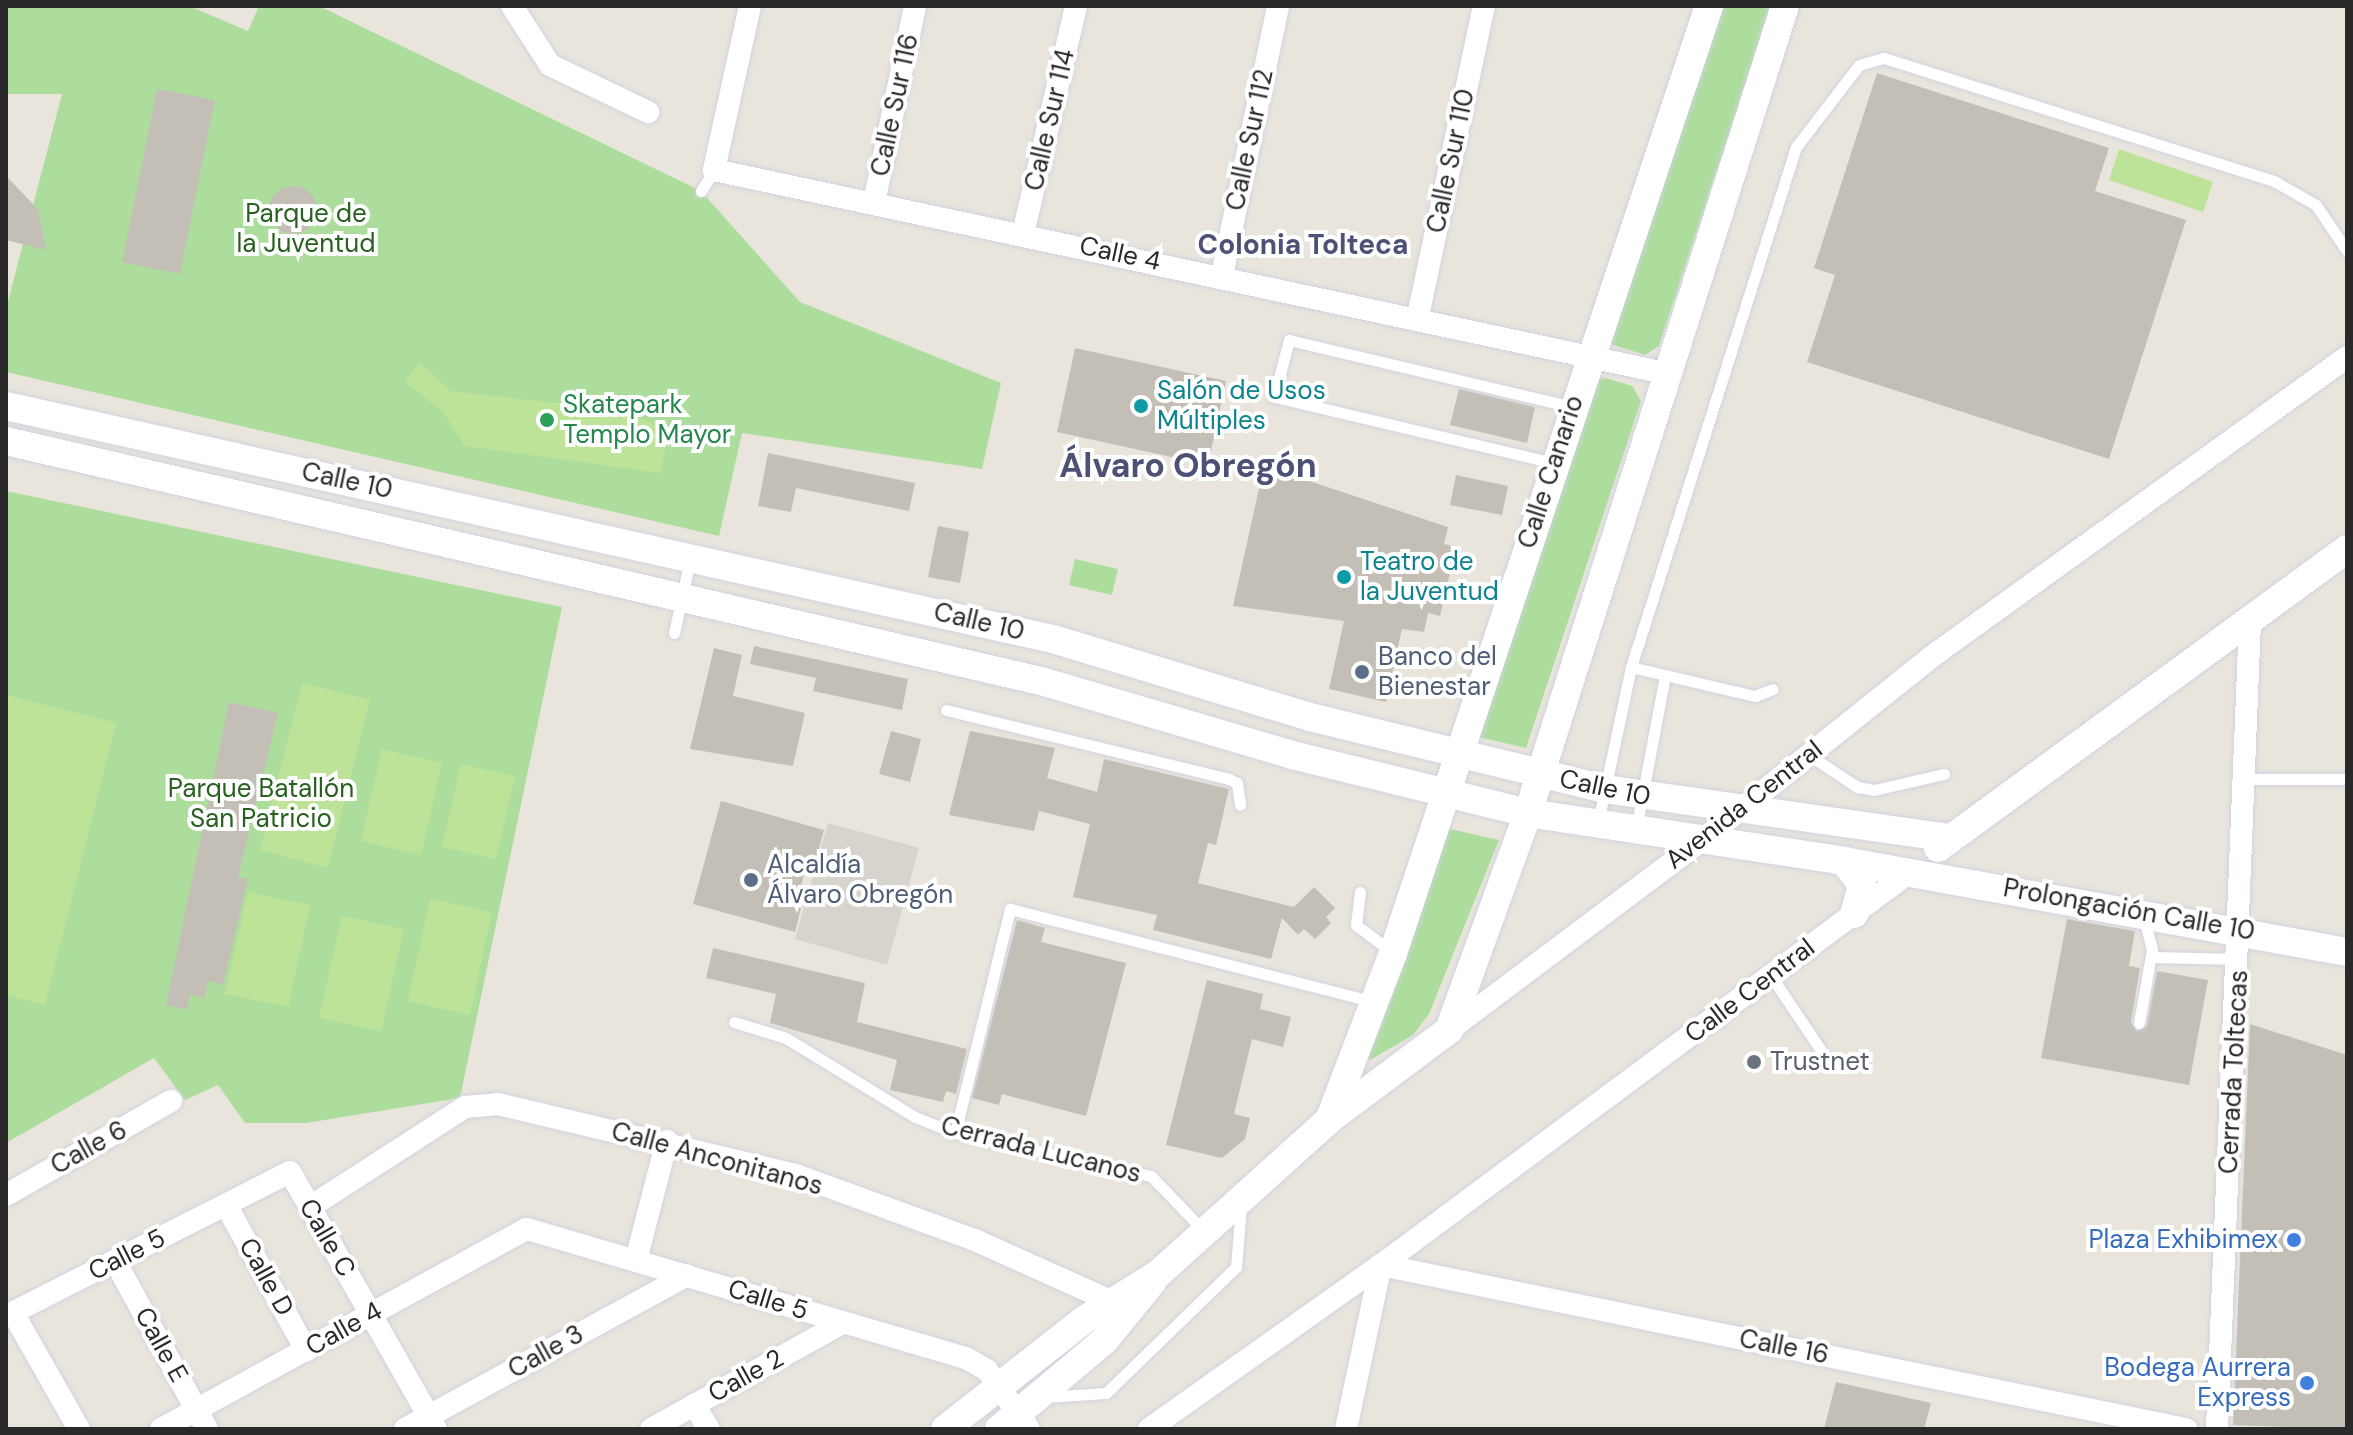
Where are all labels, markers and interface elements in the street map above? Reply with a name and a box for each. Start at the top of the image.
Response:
street label: Calle Sur 116 [865,31,925,179]
street label: Calle Sur 114 [1019,46,1081,194]
street label: Calle Sur 112 [1220,66,1280,214]
street label: Calle Sur 110 [1421,86,1481,236]
park label: Parque de la Juventud [237,198,375,260]
district label: Colonia Tolteca [1197,228,1409,262]
street label: Calle 4 [1077,230,1163,278]
place label: Salón de Usos Múltiples [1157,375,1326,436]
place label: Skatepark Templo Mayor [563,389,731,450]
street label: Calle Canario [1512,391,1590,553]
marker: Salón de Usos Múltiples [1132,397,1150,415]
marker: Skatepark Templo Mayor [538,411,556,429]
district label: Álvaro Obregón [1059,446,1317,486]
street label: Calle 10 [299,456,395,506]
place label: Teatro de la Juventud [1360,546,1499,608]
marker: Teatro de la Juventud [1335,568,1353,586]
street label: Calle 10 [931,596,1027,648]
place label: Banco del Bienestar [1378,641,1497,702]
marker: Banco del Bienestar [1353,663,1371,681]
street label: Avenida Central [1659,734,1829,876]
street label: Calle 10 [1557,763,1653,813]
park label: Parque Batallón San Patricio [168,773,354,834]
place label: Alcaldía Álvaro Obregón [767,849,953,910]
marker: Alcaldía Álvaro Obregón [742,871,760,889]
street label: Prolongación Calle 10 [2001,873,2257,947]
street label: Calle Central [1679,932,1821,1050]
street label: Cerrada Toltecas [2213,969,2255,1175]
place label: Trustnet [1770,1046,1870,1078]
marker: Trustnet [1745,1053,1763,1071]
street label: Cerrada Lucanos [938,1110,1144,1190]
street label: Calle 6 [45,1114,133,1182]
street label: Calle Anconitanos [608,1116,826,1202]
street label: Calle C [292,1194,362,1282]
street label: Calle 5 [83,1223,171,1287]
place label: Plaza Exhibimex [2088,1224,2278,1256]
marker: Plaza Exhibimex [2285,1231,2303,1249]
street label: Calle D [232,1233,300,1321]
street label: Calle 5 [724,1273,812,1327]
street label: Calle 4 [301,1296,387,1362]
street label: Calle E [128,1302,194,1388]
street label: Calle 3 [503,1319,589,1385]
street label: Calle 16 [1737,1323,1831,1371]
street label: Calle 2 [703,1343,789,1409]
place label: Bodega Aurrera Express [2104,1352,2291,1414]
marker: Bodega Aurrera Express [2298,1374,2316,1392]

